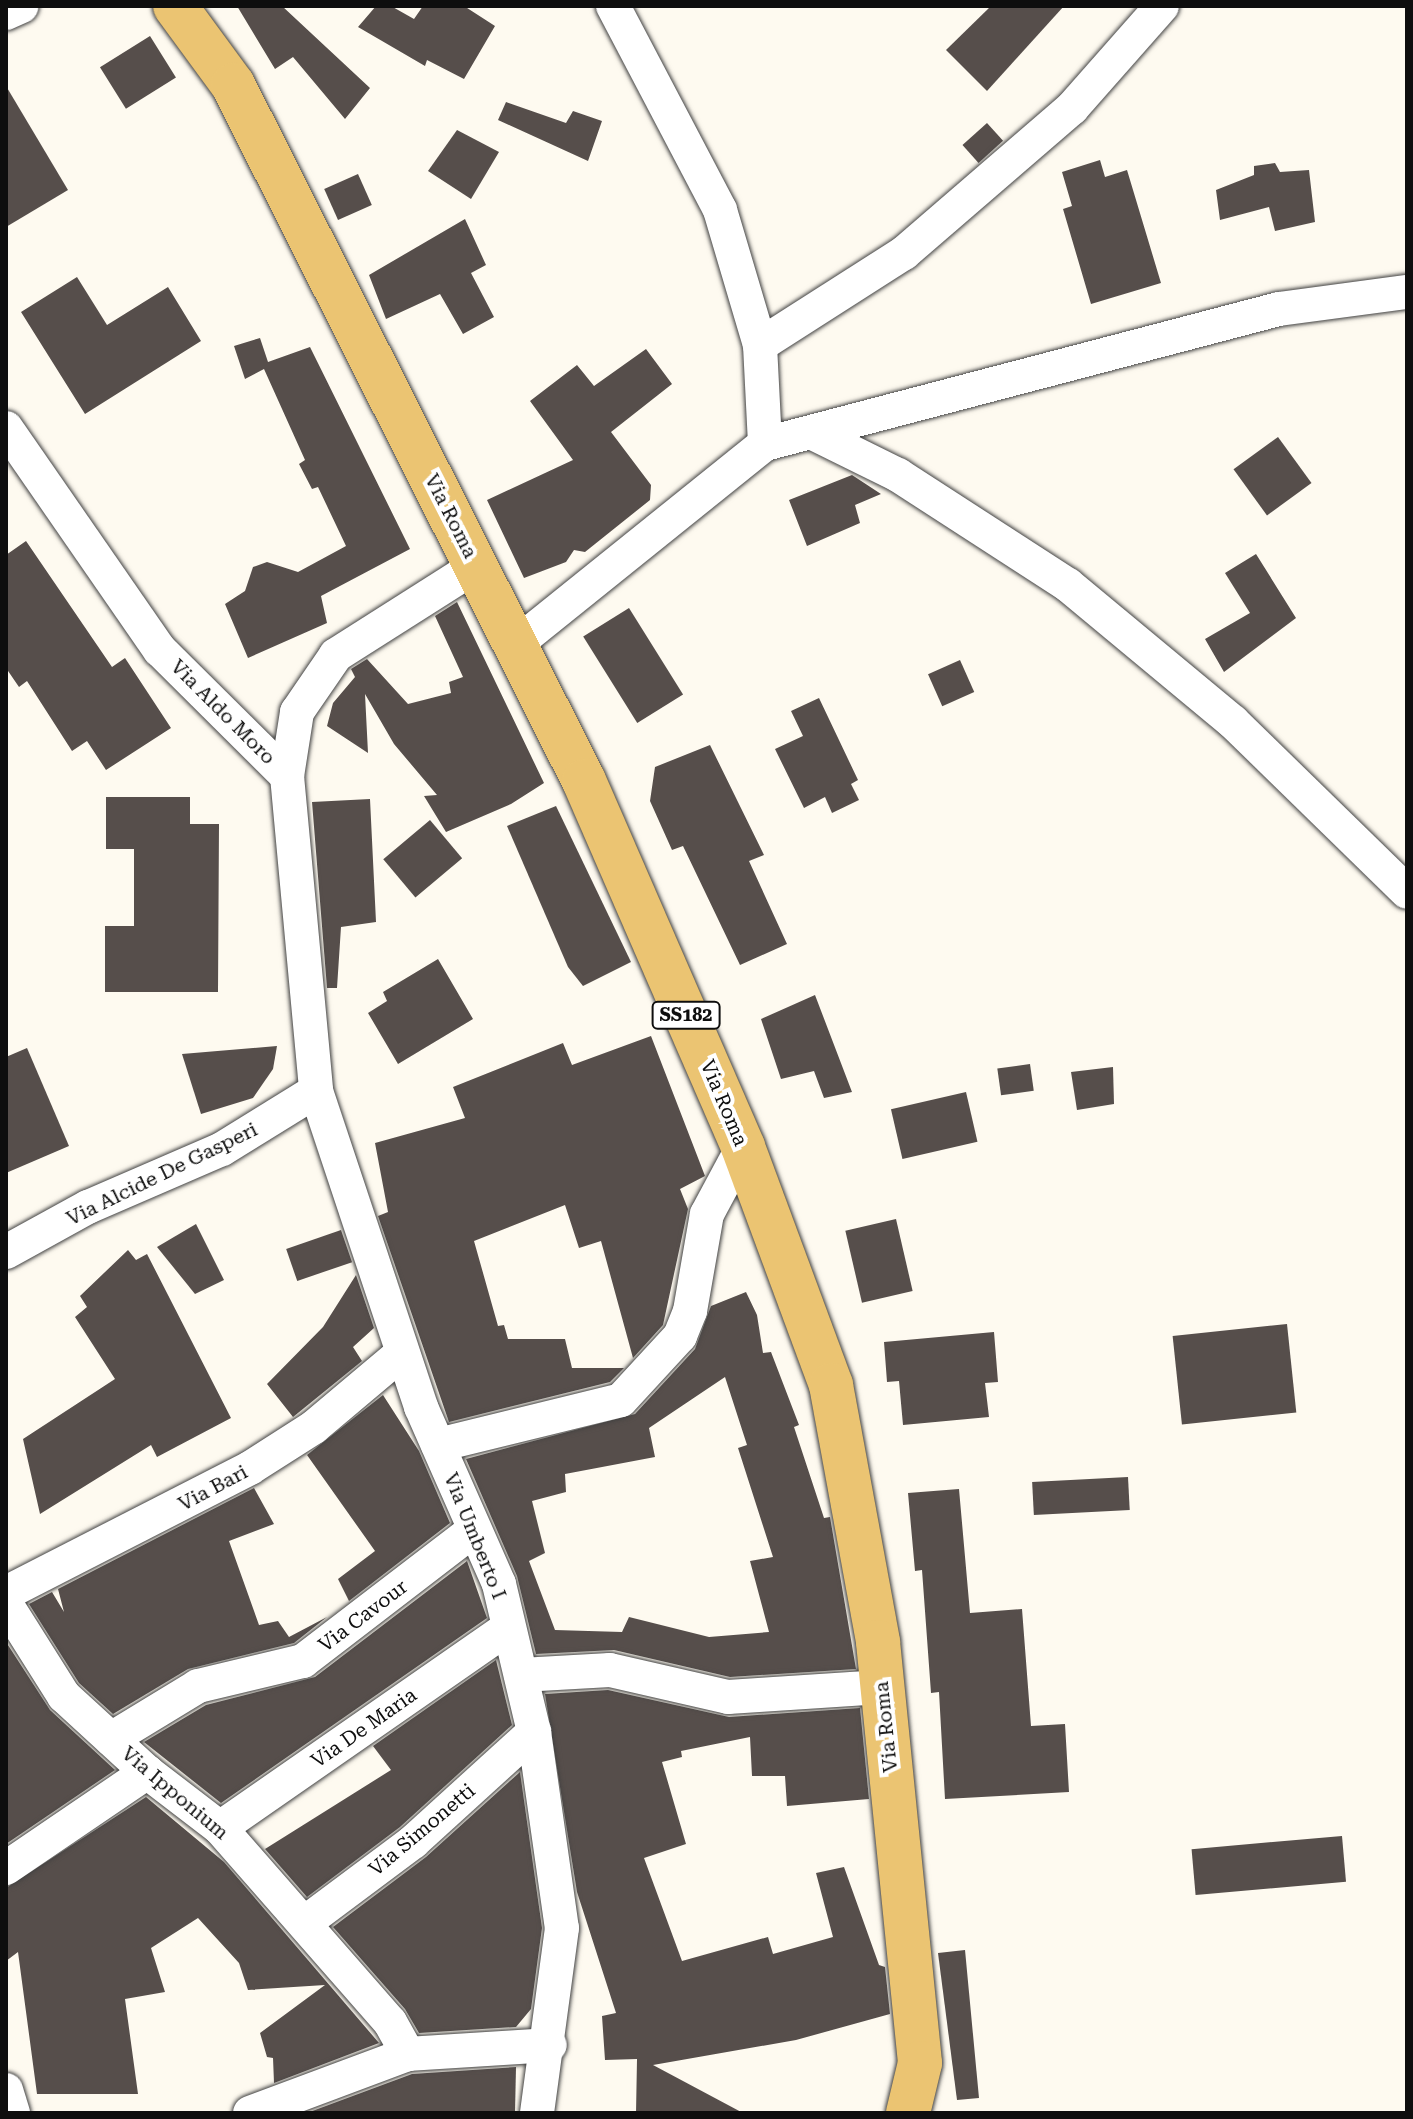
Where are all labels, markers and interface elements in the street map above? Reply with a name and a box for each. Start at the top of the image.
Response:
street label: Via Roma [420,470,482,562]
street label: Via Aldo Moro [166,655,280,769]
road number: SS182 [650,1001,722,1029]
street label: Via Roma [695,1056,753,1150]
street label: Via Alcide De Gasperi [63,1117,261,1231]
street label: Via Bari [174,1460,252,1516]
street label: Via Umberto I [439,1469,511,1603]
street label: Via Cavour [314,1575,412,1657]
street label: Via Roma [869,1680,903,1774]
street label: Via De Maria [307,1683,421,1773]
street label: Via Ipponium [117,1741,233,1845]
street label: Via Simonetti [364,1779,480,1881]

